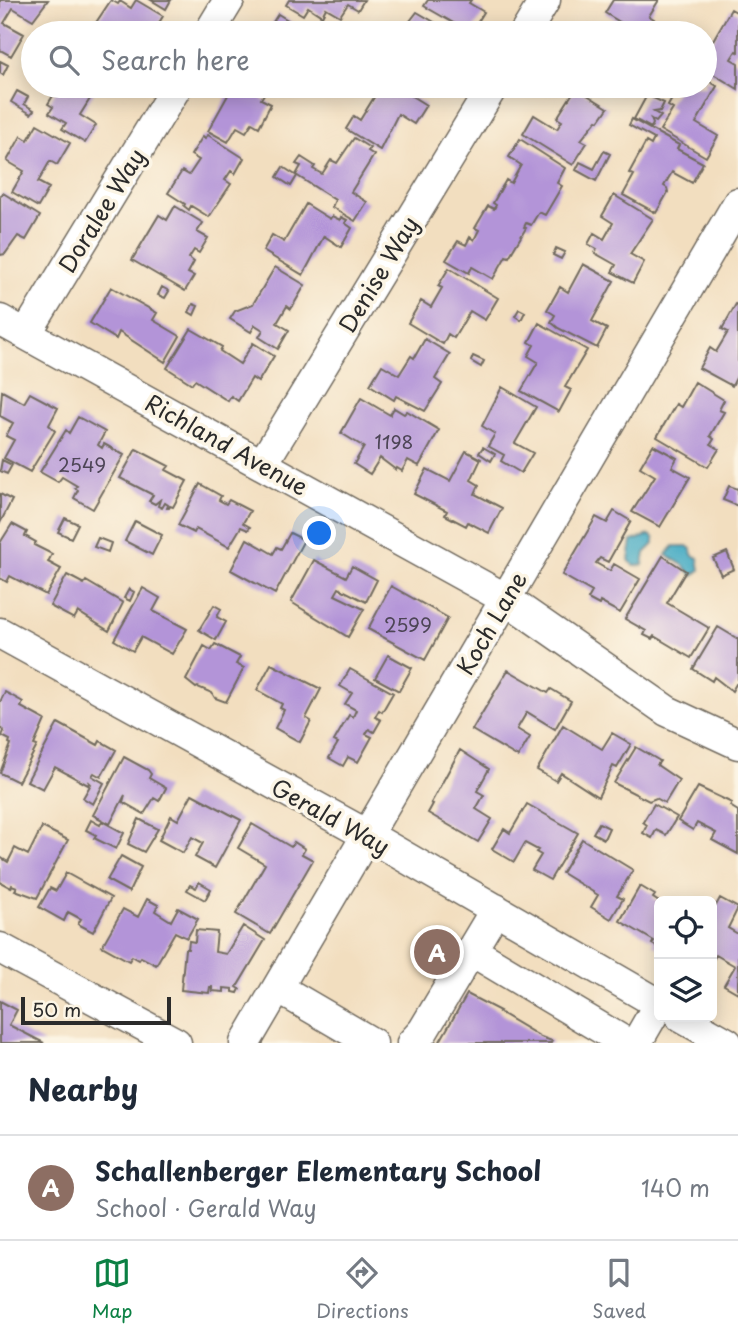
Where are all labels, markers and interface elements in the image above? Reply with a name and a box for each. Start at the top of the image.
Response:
search box [21,21,717,98]
text: Search here [101,40,250,79]
icon: search [45,41,83,79]
street label: Doralee Way [49,141,153,279]
street label: Denise Way [329,209,427,339]
street label: Richland Avenue [139,385,315,503]
house number: 1198 [375,427,413,455]
house number: 2549 [58,450,106,478]
your location [302,516,336,550]
street label: Koch Lane [447,565,535,681]
house number: 2599 [384,610,432,638]
street label: Gerald Way [265,769,397,863]
map controls [654,896,717,1022]
button: locate [654,896,717,959]
pin: A [414,926,460,978]
button: layers [654,959,717,1022]
scale bar [21,994,172,1026]
text: 50 m [32,995,81,1023]
text: Nearby [28,1066,138,1111]
text: Schallenberger Elementary School [95,1151,541,1190]
text: A [42,1170,60,1205]
text: 140 m [641,1170,710,1205]
text: School · Gerald Way [95,1190,317,1225]
tab: Map [92,1254,132,1324]
tab: Directions [316,1254,409,1324]
tab: Saved [592,1254,646,1324]

